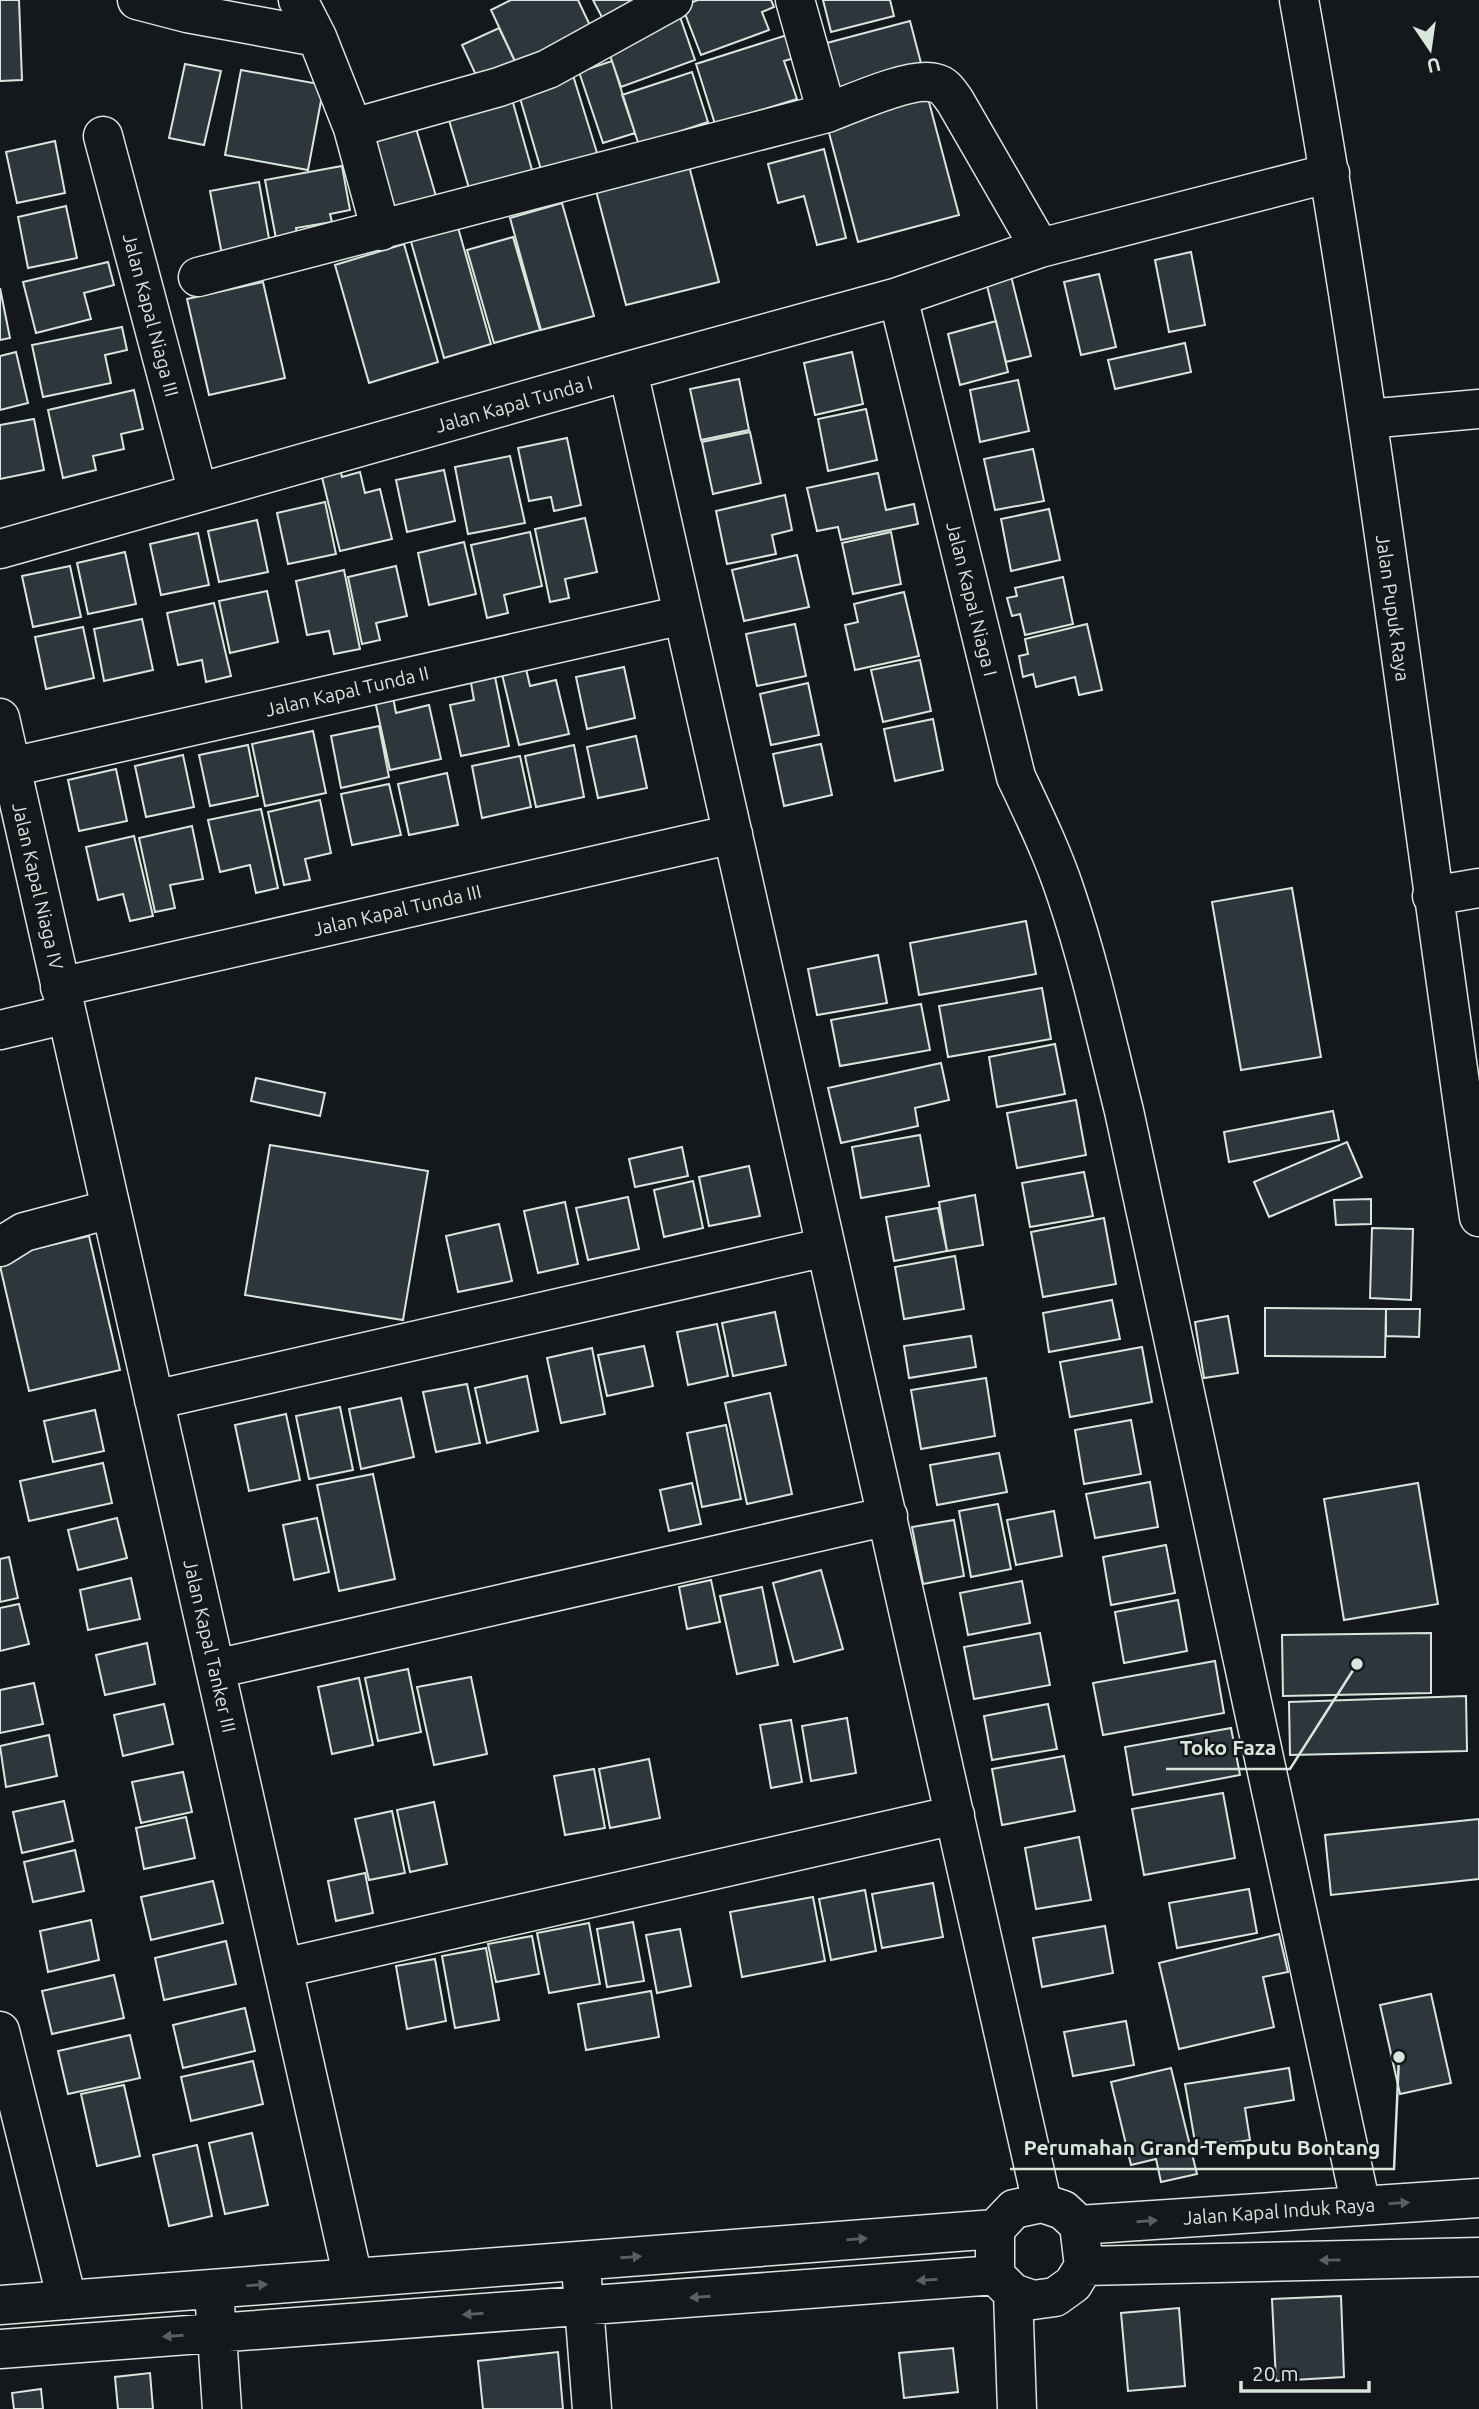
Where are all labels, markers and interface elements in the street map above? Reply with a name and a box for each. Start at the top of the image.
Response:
north arrow [1395,14,1465,84]
text: U [1425,53,1443,78]
street label: Jalan Kapal Niaga III [119,231,183,399]
street label: Jalan Kapal Tunda I [433,371,595,437]
street label: Jalan Kapal Niaga I [942,519,1002,679]
street label: Jalan Pupuk Raya [1372,533,1414,683]
street label: Jalan Kapal Tunda II [263,661,431,721]
street label: Jalan Kapal Niaga IV [8,800,68,972]
street label: Jalan Kapal Tunda III [311,880,483,940]
street label: Jalan Kapal Tanker III [179,1557,241,1735]
callout: Toko Faza [1166,1727,1290,1769]
text: Toko Faza [1180,1735,1276,1759]
callout: Perumahan Grand Temputu Bontang [1010,2127,1394,2169]
text: Perumahan Grand Temputu Bontang [1024,2135,1380,2159]
street label: Jalan Kapal Induk Raya [1182,2193,1376,2229]
one-way arrow [1388,2198,1410,2209]
one-way arrow [1137,2215,1159,2226]
one-way arrow [847,2233,869,2244]
one-way arrow [620,2251,642,2262]
one-way arrow [1319,2255,1341,2266]
one-way arrow [916,2275,938,2286]
one-way arrow [246,2279,268,2290]
one-way arrow [689,2292,711,2303]
one-way arrow [462,2309,484,2320]
one-way arrow [162,2331,184,2342]
scale bar [1241,2350,1369,2394]
text: 20 m [1252,2361,1299,2385]

